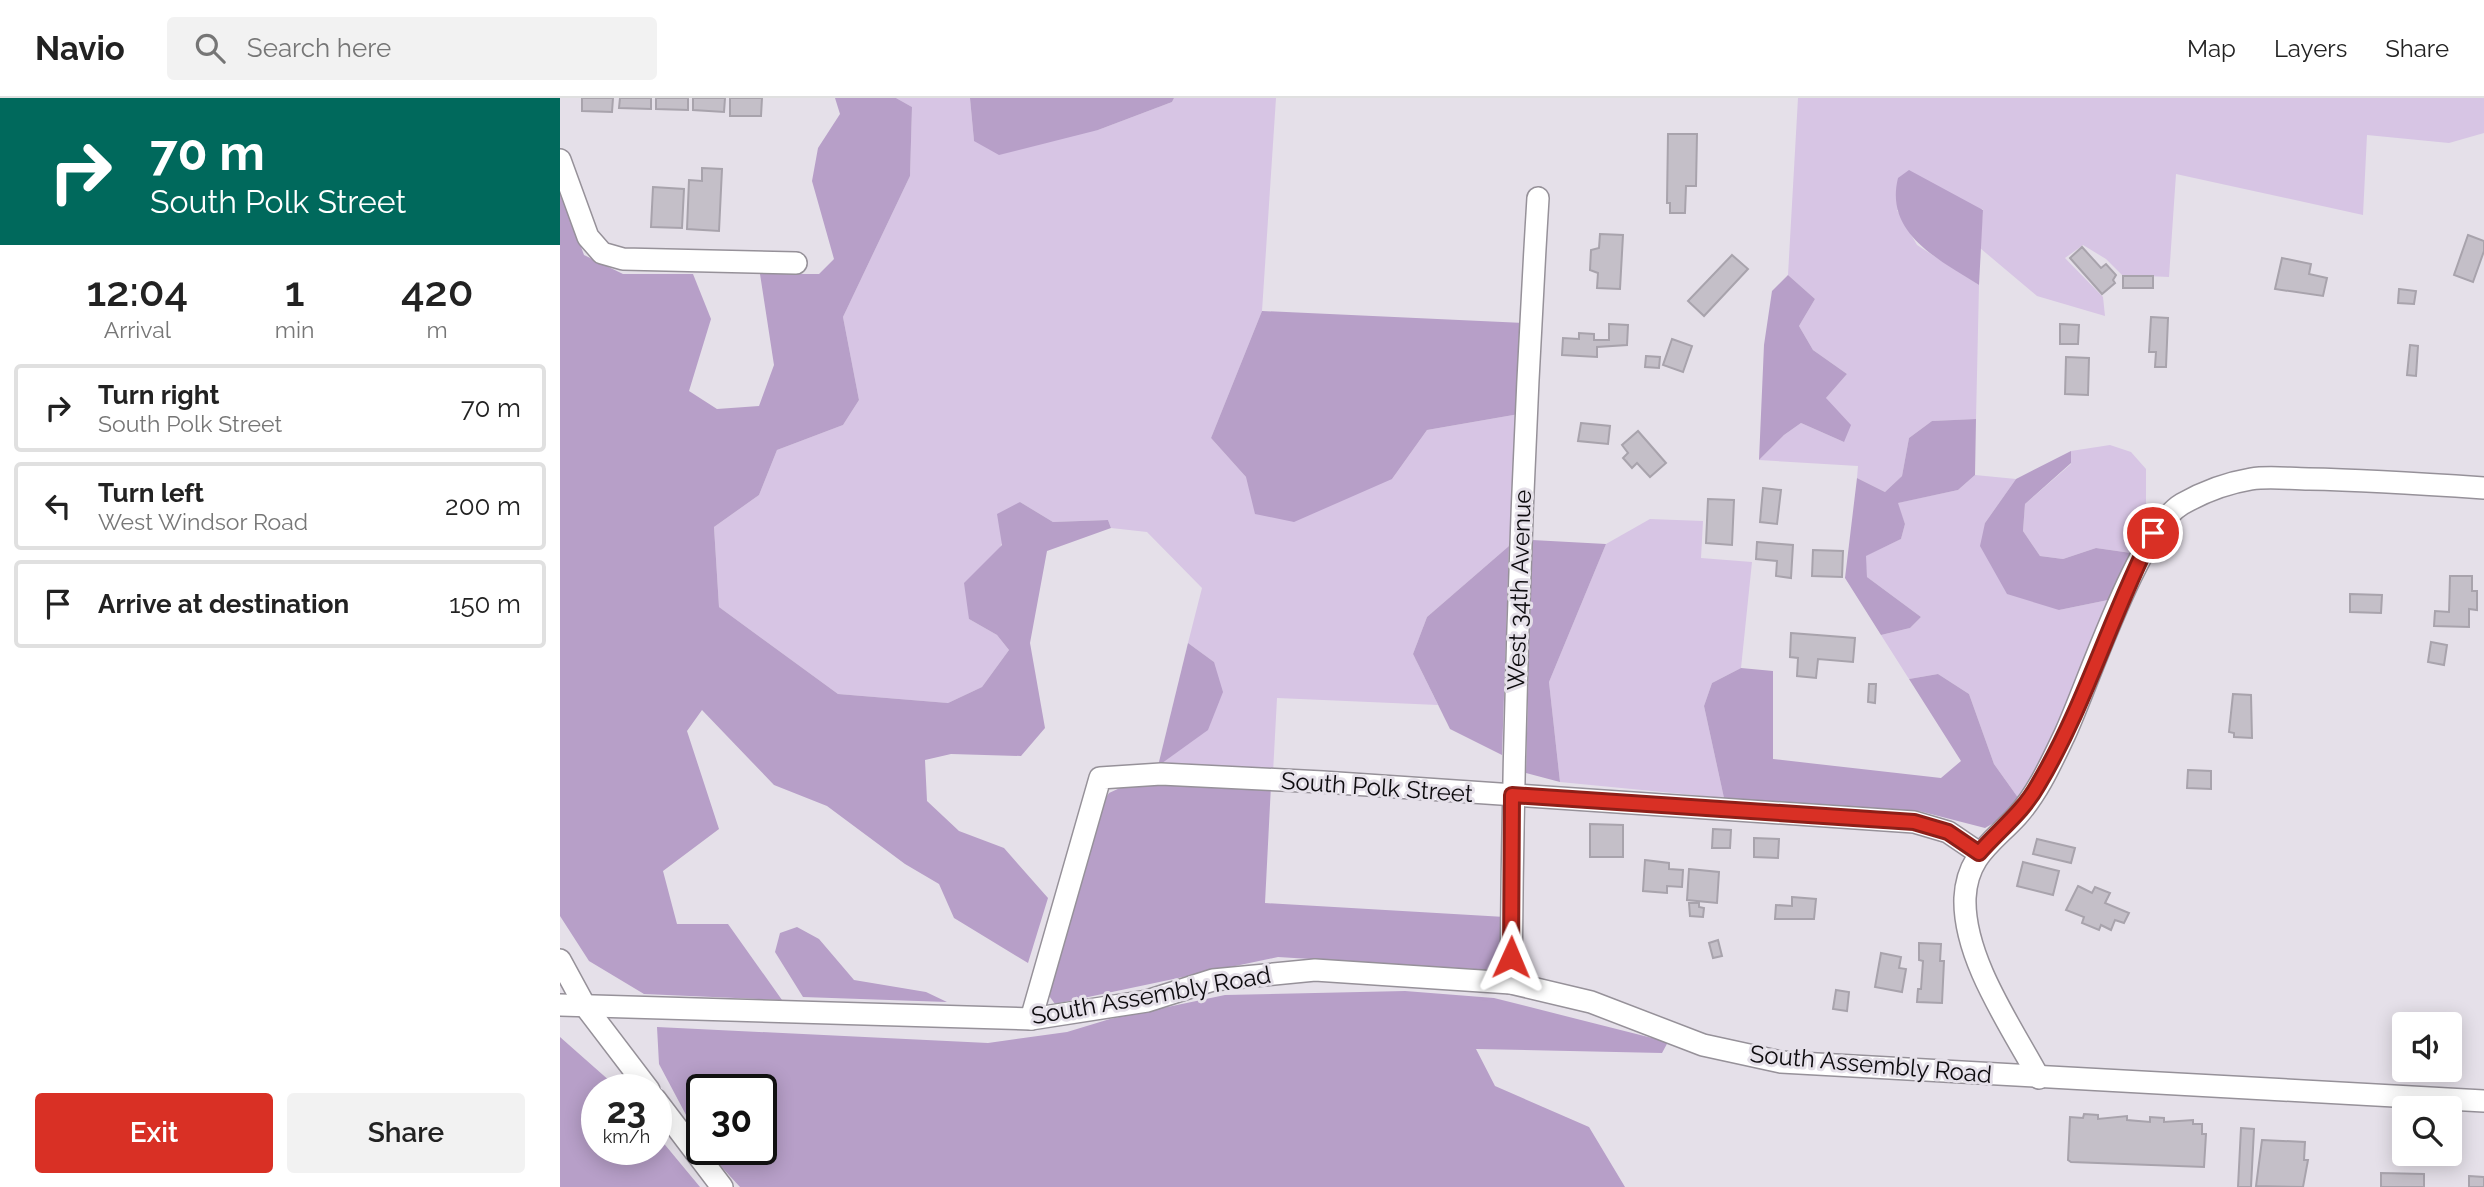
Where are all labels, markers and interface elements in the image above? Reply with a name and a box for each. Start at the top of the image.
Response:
search box [167,17,657,80]
text: Navio [35,29,125,68]
icon: search [191,29,229,67]
text: Search here [247,33,391,63]
text: Map [2187,34,2236,63]
text: Layers [2274,34,2347,63]
text: Share [2385,34,2449,63]
text: 70 m [150,124,265,181]
icon: right [35,126,126,217]
text: South Polk Street [150,183,406,220]
text: 12:04 [87,267,188,316]
text: 1 [285,267,304,316]
text: 420 [401,267,473,316]
text: Arrival [104,316,171,343]
text: min [275,316,314,343]
text: m [427,316,448,343]
text: Turn right [98,380,219,410]
icon: right [39,389,77,427]
text: 70 m [461,393,521,423]
text: South Polk Street [98,410,282,437]
text: Turn left [98,478,204,508]
icon: left [39,487,77,525]
street label: West 34th Avenue [1501,489,1537,691]
text: 200 m [445,491,521,521]
pin [2123,503,2183,563]
text: West Windsor Road [98,508,308,535]
icon: arrive [2134,514,2172,552]
icon: arrive [39,585,77,623]
text: Arrive at destination [98,589,349,619]
text: 150 m [449,589,521,619]
street label: South Polk Street [1280,766,1474,808]
position arrow [1474,920,1548,994]
street label: South Assembly Road [1029,960,1273,1030]
map controls [2392,1012,2462,1166]
button: sound [2392,1012,2462,1082]
street label: South Assembly Road [1749,1039,1993,1089]
speed limit sign: 30 [686,1074,777,1165]
text: 23 [607,1090,646,1131]
button: Exit [35,1093,273,1173]
button: Share [287,1093,525,1173]
button: search [2392,1096,2462,1166]
text: km/h [603,1126,650,1147]

